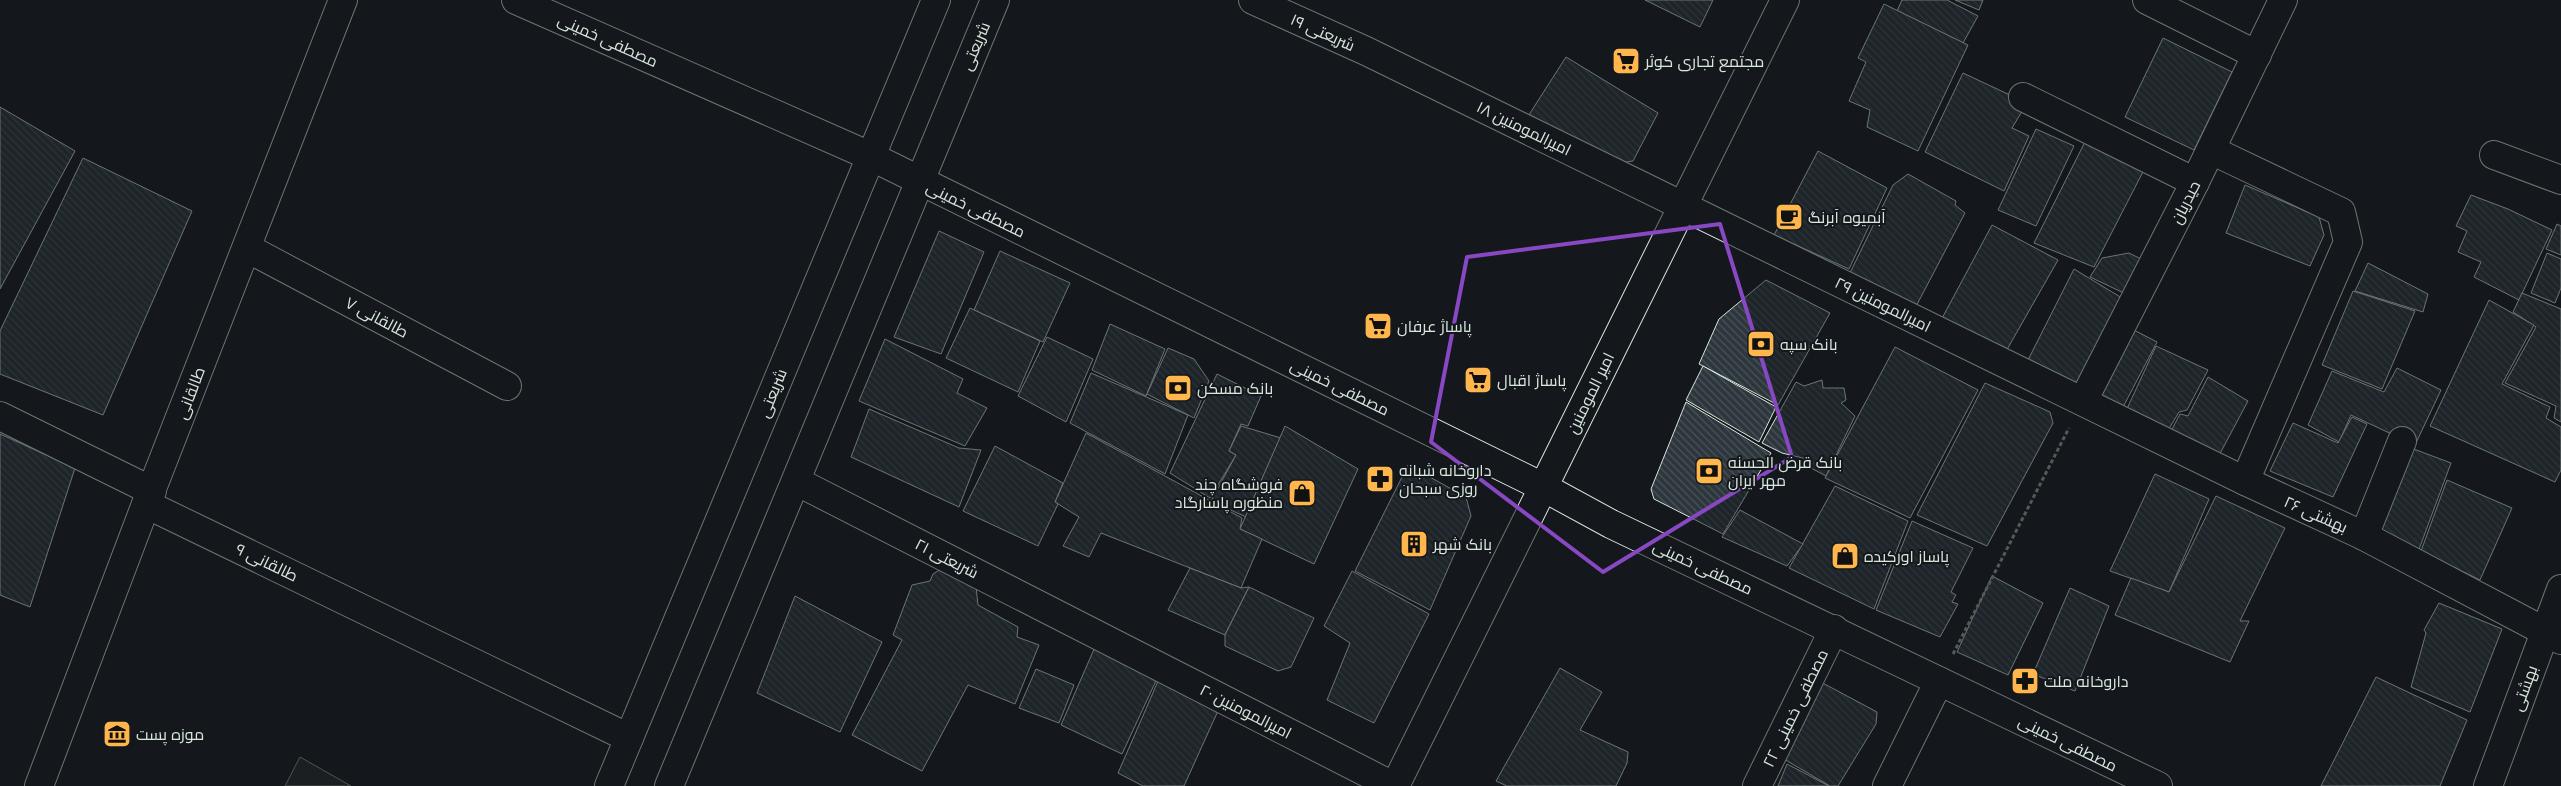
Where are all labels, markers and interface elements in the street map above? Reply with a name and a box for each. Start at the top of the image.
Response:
street label: مصطفی خمینی [554,9,661,73]
street label: شریعتی ۱۹ [1287,9,1358,57]
street label: شریعتی [956,19,996,74]
supermarket icon: مجتمع تجاری کوثر [1611,46,1641,76]
place label: مجتمع تجاری کوثر [1644,51,1764,73]
street label: امیرالمومنین ۱۸ [1473,96,1575,161]
street label: مصطفی خمینی [922,176,1029,243]
street label: حیدریان [2166,177,2206,228]
cafe icon: آبمیوه آبرنگ [1774,202,1804,232]
place label: آبمیوه آبرنگ [1808,207,1886,229]
street label: امیرالمومنین ۲۹ [1831,272,1934,338]
street label: طالقانی ۷ [341,292,412,344]
supermarket icon: پاساژ عرفان [1363,311,1393,341]
place label: پاساژ عرفان [1397,316,1472,338]
bank icon: بانک سپه [1746,329,1776,359]
place label: بانک سپه [1780,334,1838,356]
street label: امیر المومنین [1562,349,1620,438]
street label: مصطفی خمینی [1286,354,1393,421]
street label: طالقانی [171,364,211,423]
supermarket icon: پاساژ اقبال [1463,365,1493,395]
street label: شریعتی [753,366,793,421]
place label: پاساژ اقبال [1497,370,1567,392]
bank icon: بانک مسکن [1163,373,1193,403]
place label: بانک مسکن [1197,378,1273,400]
place label: بانک قرض الحسنه مهر ایران [1728,452,1842,492]
bank icon: بانک قرض الحسنه مهر ایران [1694,456,1724,486]
place label: داروخانه شبانه روزی سبحان [1399,460,1491,500]
pharmacy icon: داروخانه شبانه روزی سبحان [1365,464,1395,494]
place label: فروشگاه چند منظوره پاسارگاد [1175,474,1283,514]
shop icon: فروشگاه چند منظوره پاسارگاد [1287,478,1317,508]
street label: بهشتی ۲۶ [2280,491,2351,539]
building icon: بانک شهر [1399,529,1429,559]
street label: شریعتی ۲۱ [911,534,982,584]
place label: بانک شهر [1432,534,1492,556]
street label: مصطفی خمینی [1649,535,1756,601]
street label: طالقانی ۹ [232,538,301,587]
shop icon: پاساز اورکیده [1830,541,1860,571]
place label: پاساز اورکیده [1864,546,1950,568]
street label: مصطفی خمینی ۲۲ [1758,646,1834,771]
street label: بهشتی [2506,662,2543,714]
pharmacy icon: داروخانه ملت [2010,666,2040,696]
place label: داروخانه ملت [2044,671,2128,693]
street label: امیرالمومنین ۲۰ [1196,679,1295,744]
street label: مصطفی خمینی [2014,710,2121,777]
museum icon: موزه پست [102,719,132,749]
place label: موزه پست [136,724,204,746]

